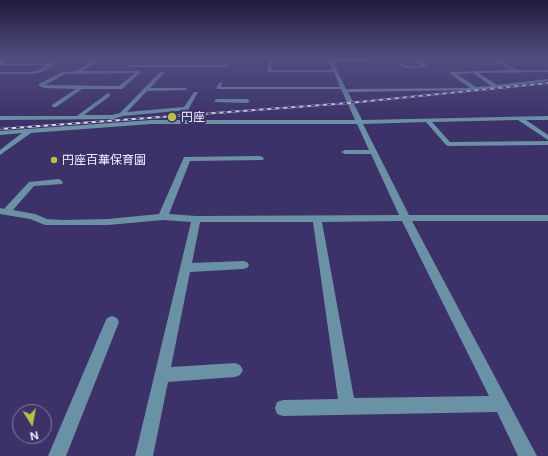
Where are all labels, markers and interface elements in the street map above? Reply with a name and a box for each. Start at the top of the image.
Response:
place label: 円座 [181,110,205,124]
marker: 円座 [166,111,178,123]
place label: 円座百華保育園 [62,153,146,167]
marker: 円座百華保育園 [49,155,59,165]
north arrow [12,404,52,444]
text: N [29,428,40,442]

